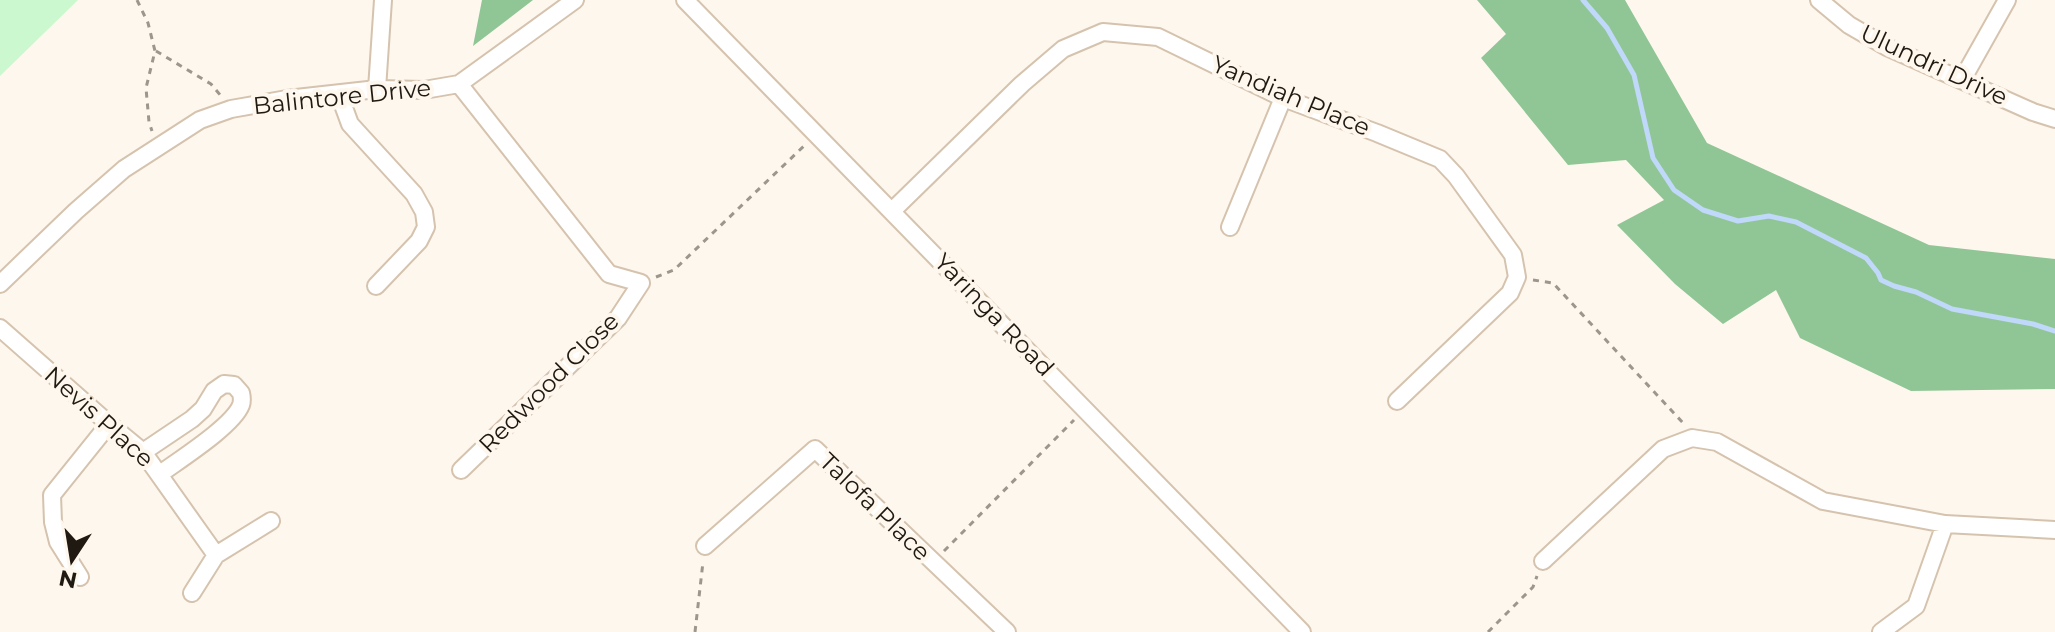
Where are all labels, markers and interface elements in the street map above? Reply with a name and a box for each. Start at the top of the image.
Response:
street label: Ulundri Drive [1856,18,2012,111]
street label: Yandiah Place [1208,49,1375,142]
street label: Balintore Drive [252,73,432,120]
street label: Yaringa Road [928,247,1060,382]
street label: Redwood Close [473,307,625,459]
street label: Nevis Place [39,360,160,473]
street label: Talofa Place [814,447,937,567]
north arrow [32,520,112,600]
text: N [56,564,79,594]

